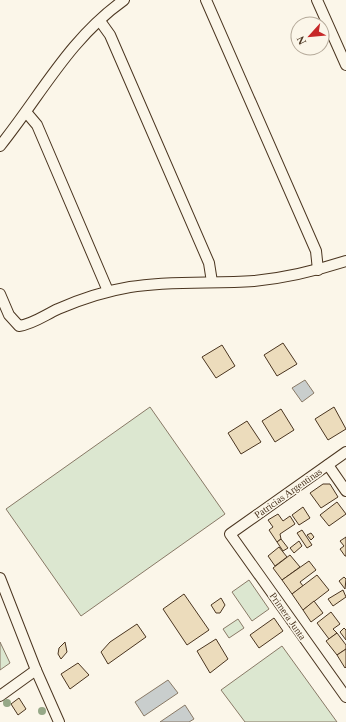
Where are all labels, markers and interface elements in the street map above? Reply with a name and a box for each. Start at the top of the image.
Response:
north arrow [290,16,330,56]
text: N [294,34,308,47]
street label: Patricias Argentinas [252,465,324,520]
street label: Primera Junta [268,590,309,642]

